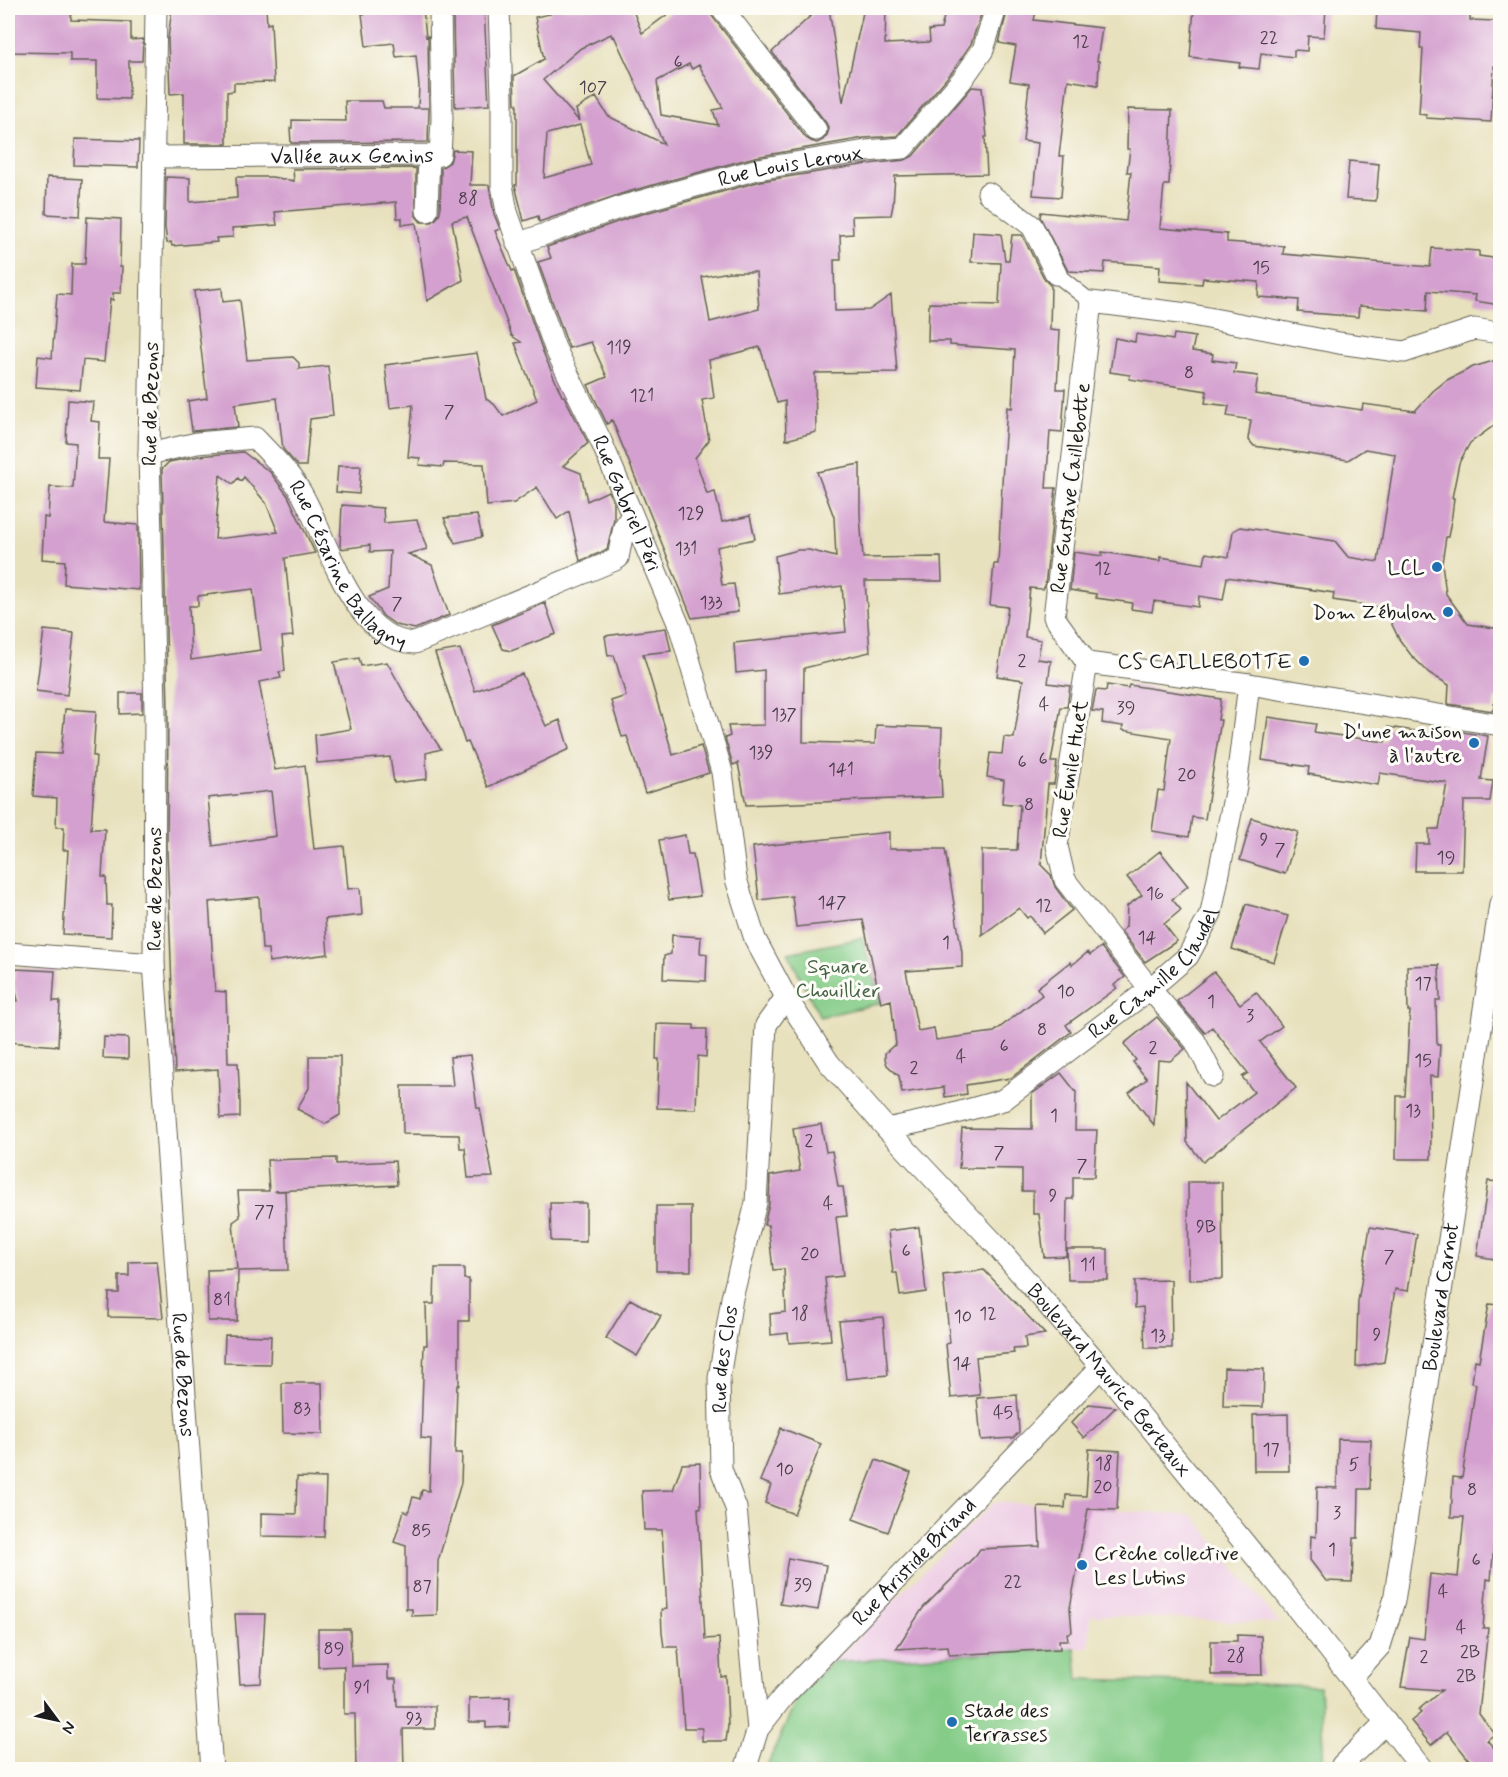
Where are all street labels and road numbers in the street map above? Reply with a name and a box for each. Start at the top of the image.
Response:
street label: Rue Louis Leroux [715,139,865,194]
street label: Vallée aux Genins [270,142,434,171]
street label: Rue de Bezons [136,342,166,466]
street label: Rue Gustave Caillebotte [1044,381,1098,595]
street label: Rue Gabriel Péri [585,431,668,576]
street label: Rue Césarine Ballagny [282,475,409,657]
street label: Rue Émile Huet [1046,698,1096,840]
street label: Rue de Bezons [141,827,169,951]
street label: Rue Camille Claudel [1083,907,1226,1046]
street label: Boulevard Carnot [1416,1221,1466,1373]
street label: Boulevard Maurice Berteaux [1020,1278,1198,1483]
street label: Rue des Clos [706,1303,746,1413]
street label: Rue de Bezons [164,1312,201,1438]
street label: Rue Aristide Briand [846,1492,983,1632]

